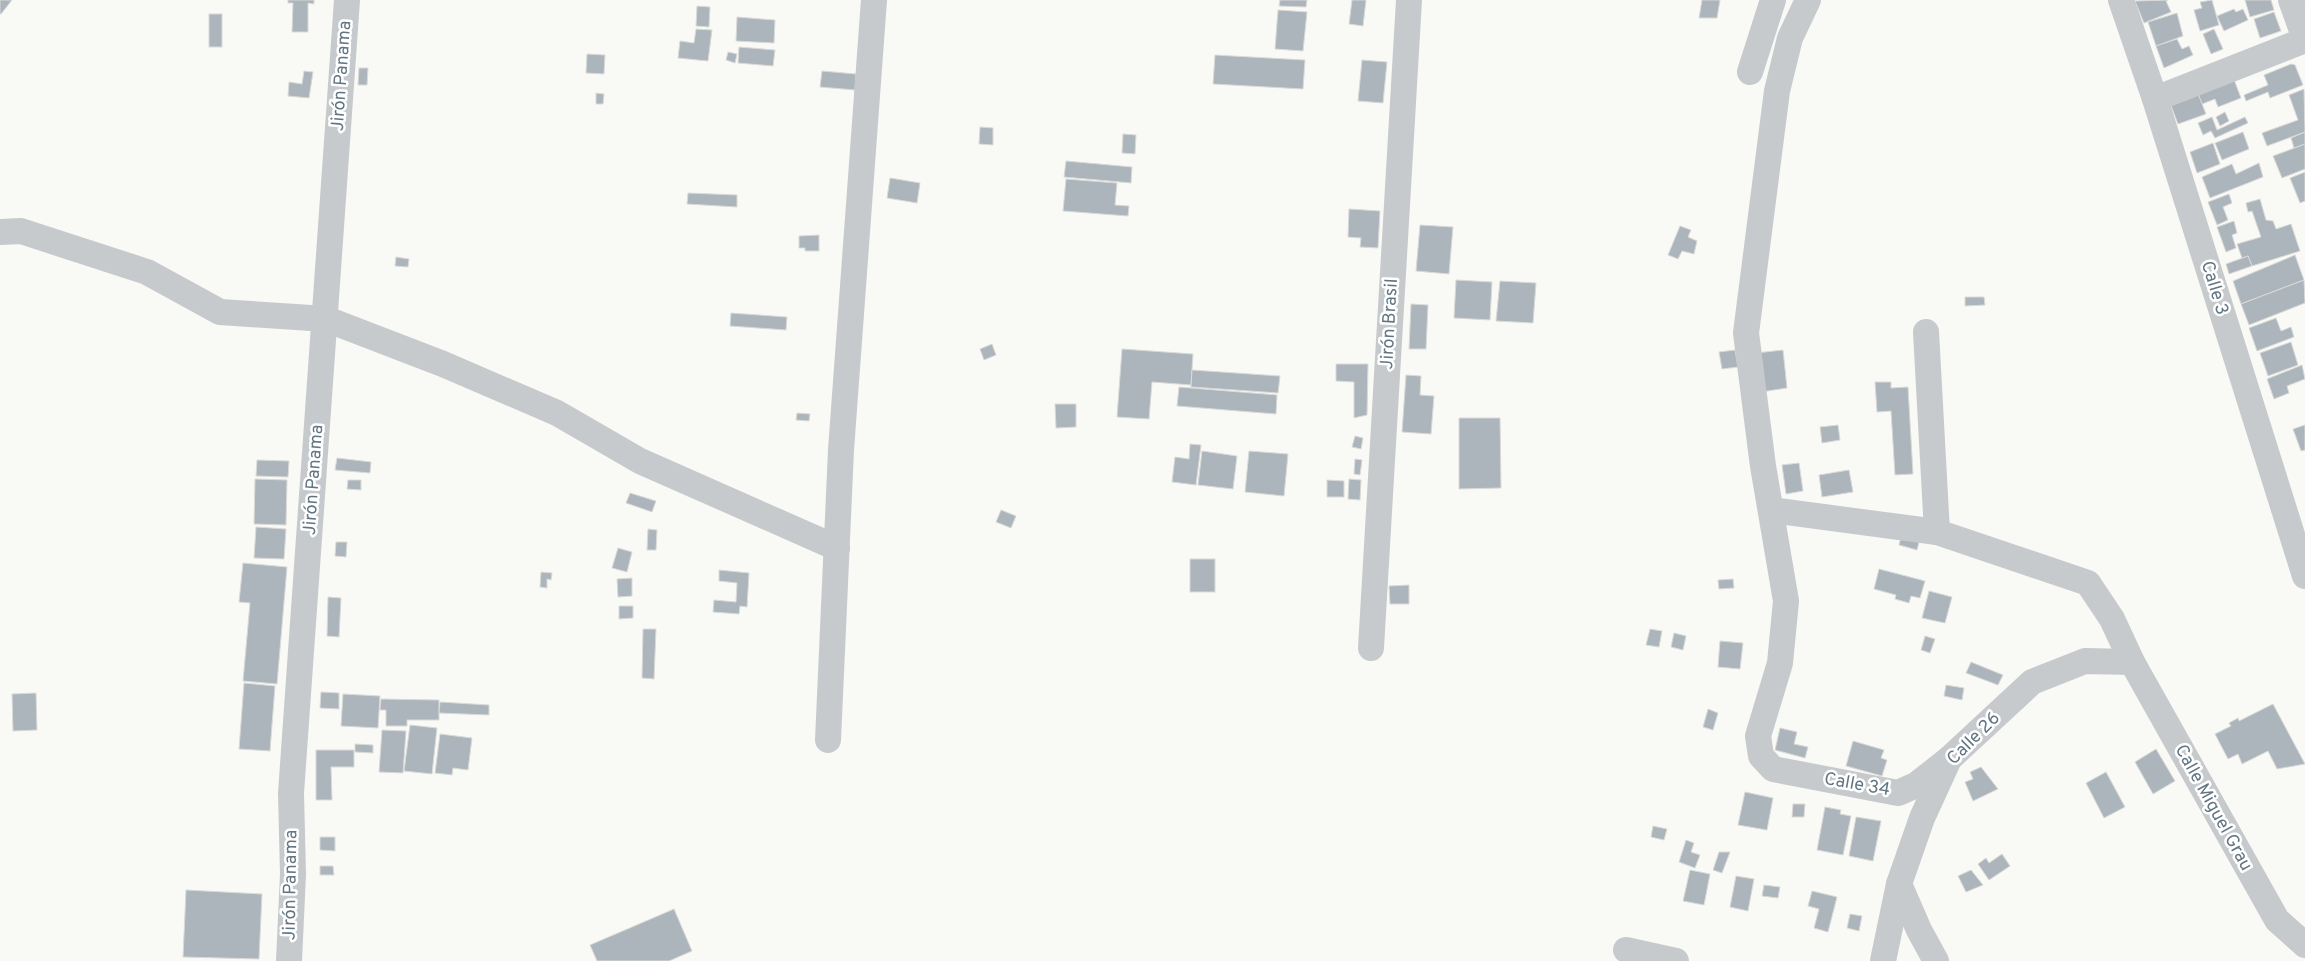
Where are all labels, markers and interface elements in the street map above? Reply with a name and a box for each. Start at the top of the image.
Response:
street label: Jirón Panama [327,20,357,132]
street label: Calle 3 [2195,258,2233,318]
street label: Jirón Brasil [1376,278,1404,370]
street label: Jirón Panama [299,424,329,536]
street label: Calle 26 [1942,707,2006,771]
street label: Calle Miguel Grau [2169,741,2257,875]
street label: Calle 34 [1822,768,1892,802]
street label: Jirón Panama [279,829,303,941]

